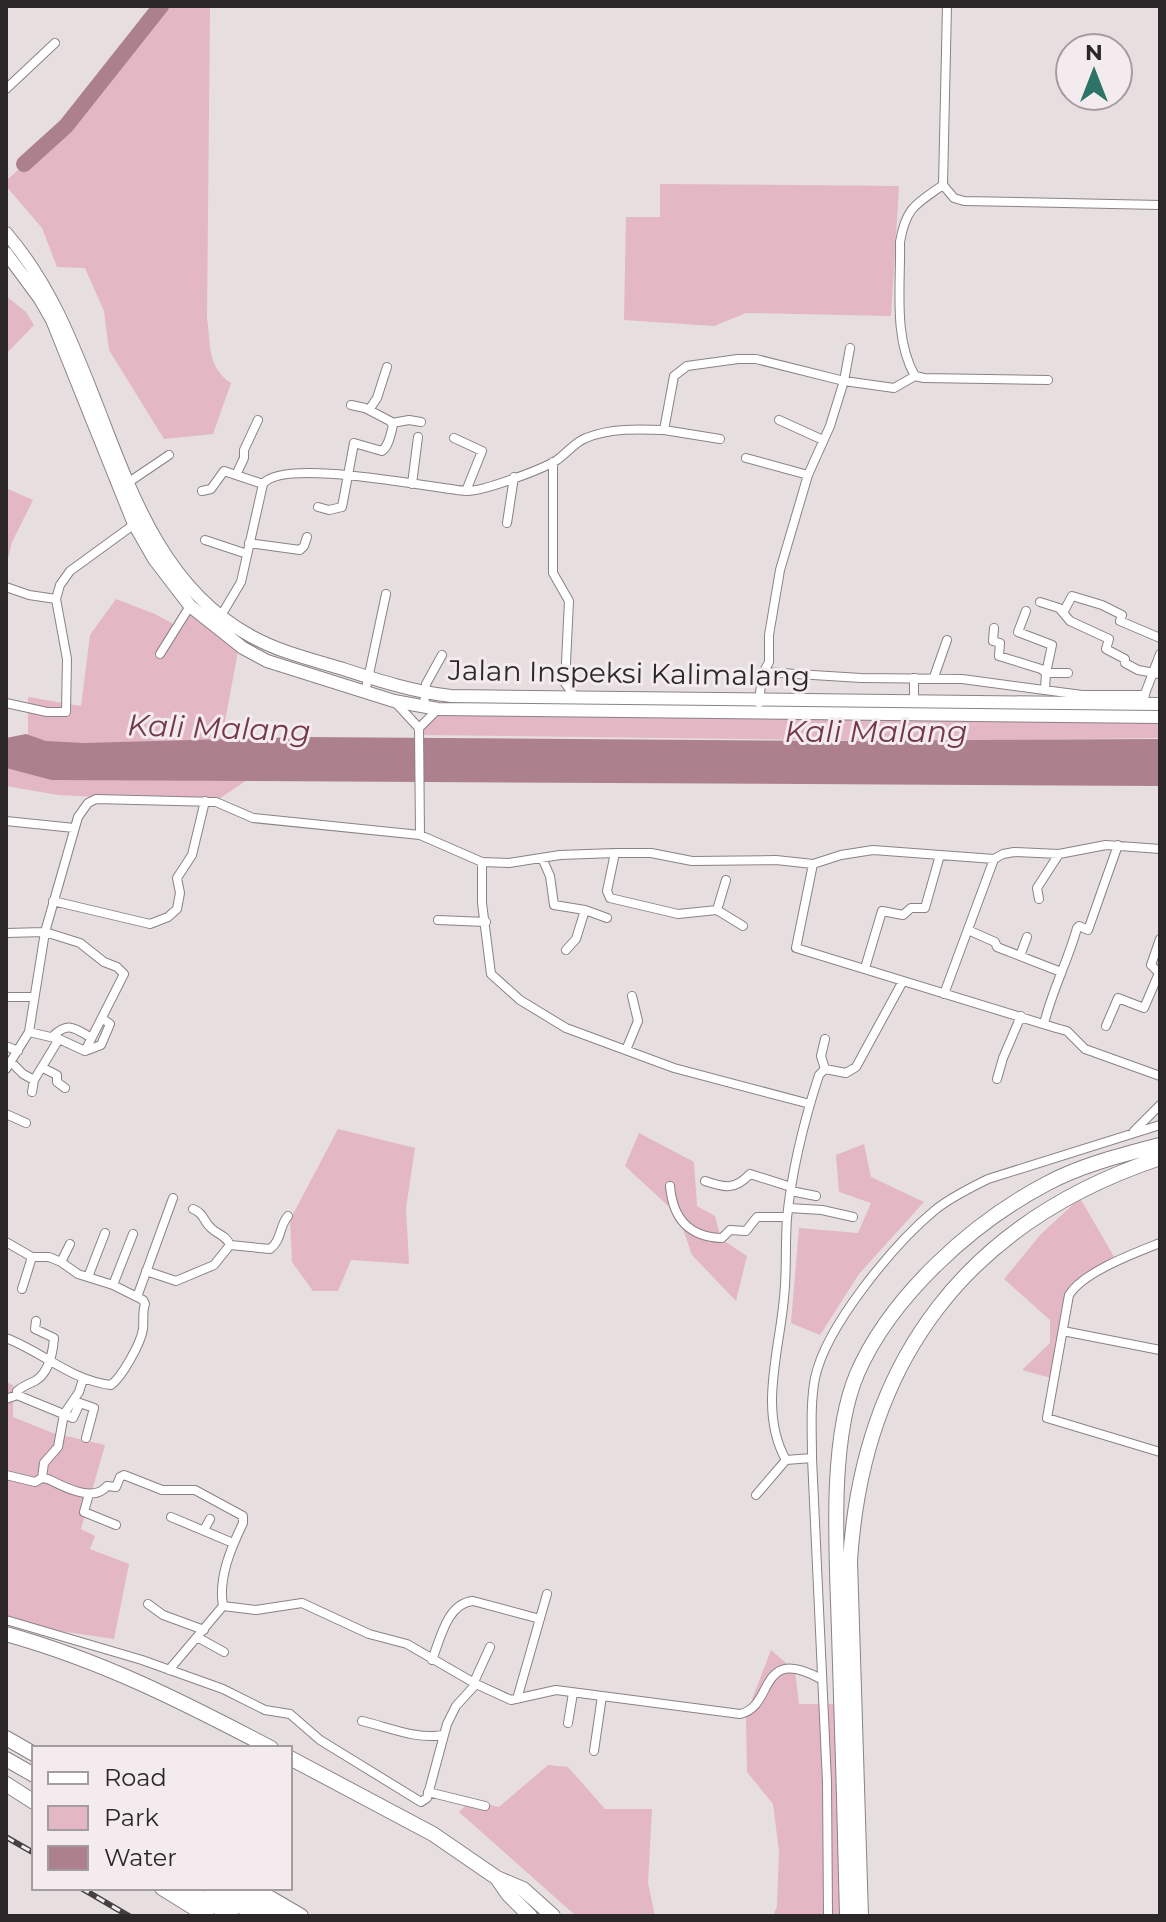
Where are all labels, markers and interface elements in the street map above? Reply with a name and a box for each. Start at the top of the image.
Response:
north arrow [1054,32,1134,112]
text: N [1085,39,1103,66]
street label: Jalan Inspeksi Kalimalang [447,653,810,693]
water label: Kali Malang [127,706,311,750]
water label: Kali Malang [784,713,968,750]
legend [32,1746,292,1890]
text: Road [104,1763,167,1792]
text: Park [104,1803,159,1832]
text: Water [104,1843,177,1872]

